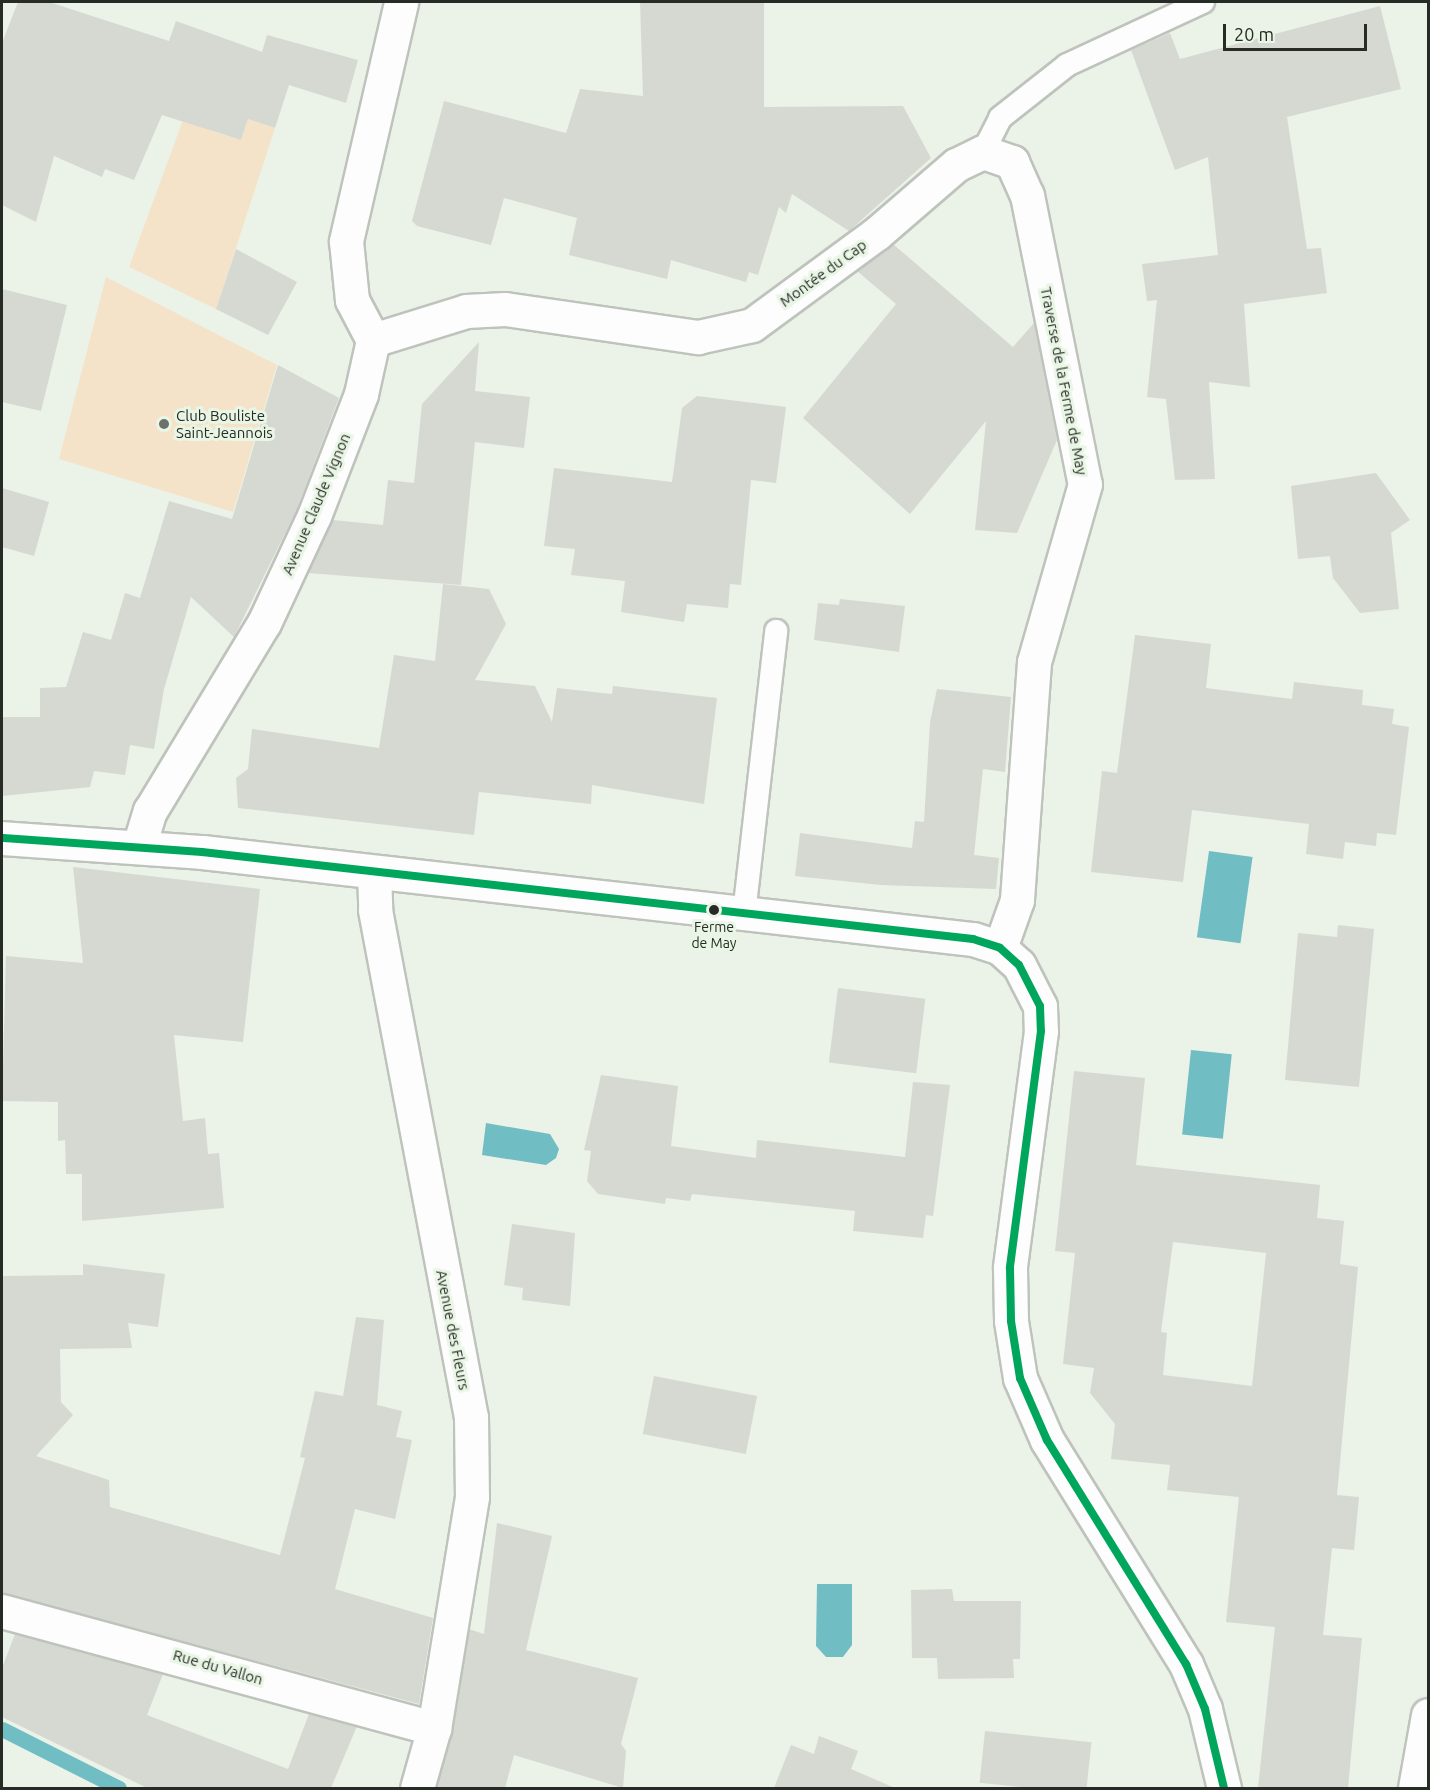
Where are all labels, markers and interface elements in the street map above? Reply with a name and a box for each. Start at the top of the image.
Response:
scale bar [1226,12,1370,50]
text: 20 m [1234,24,1274,44]
street label: Montée du Cap [776,236,870,310]
street label: Traverse de la Ferme de May [1037,285,1091,477]
place label: Club Bouliste Saint-Jeannois [176,406,273,441]
marker: Club Bouliste Saint-Jeannois [157,417,171,431]
street label: Avenue Claude Vignon [278,430,354,578]
marker: Ferme de May [708,904,720,916]
place label: Ferme de May [691,919,737,952]
street label: Avenue des Fleurs [433,1268,473,1392]
street label: Rue du Vallon [171,1646,265,1688]

